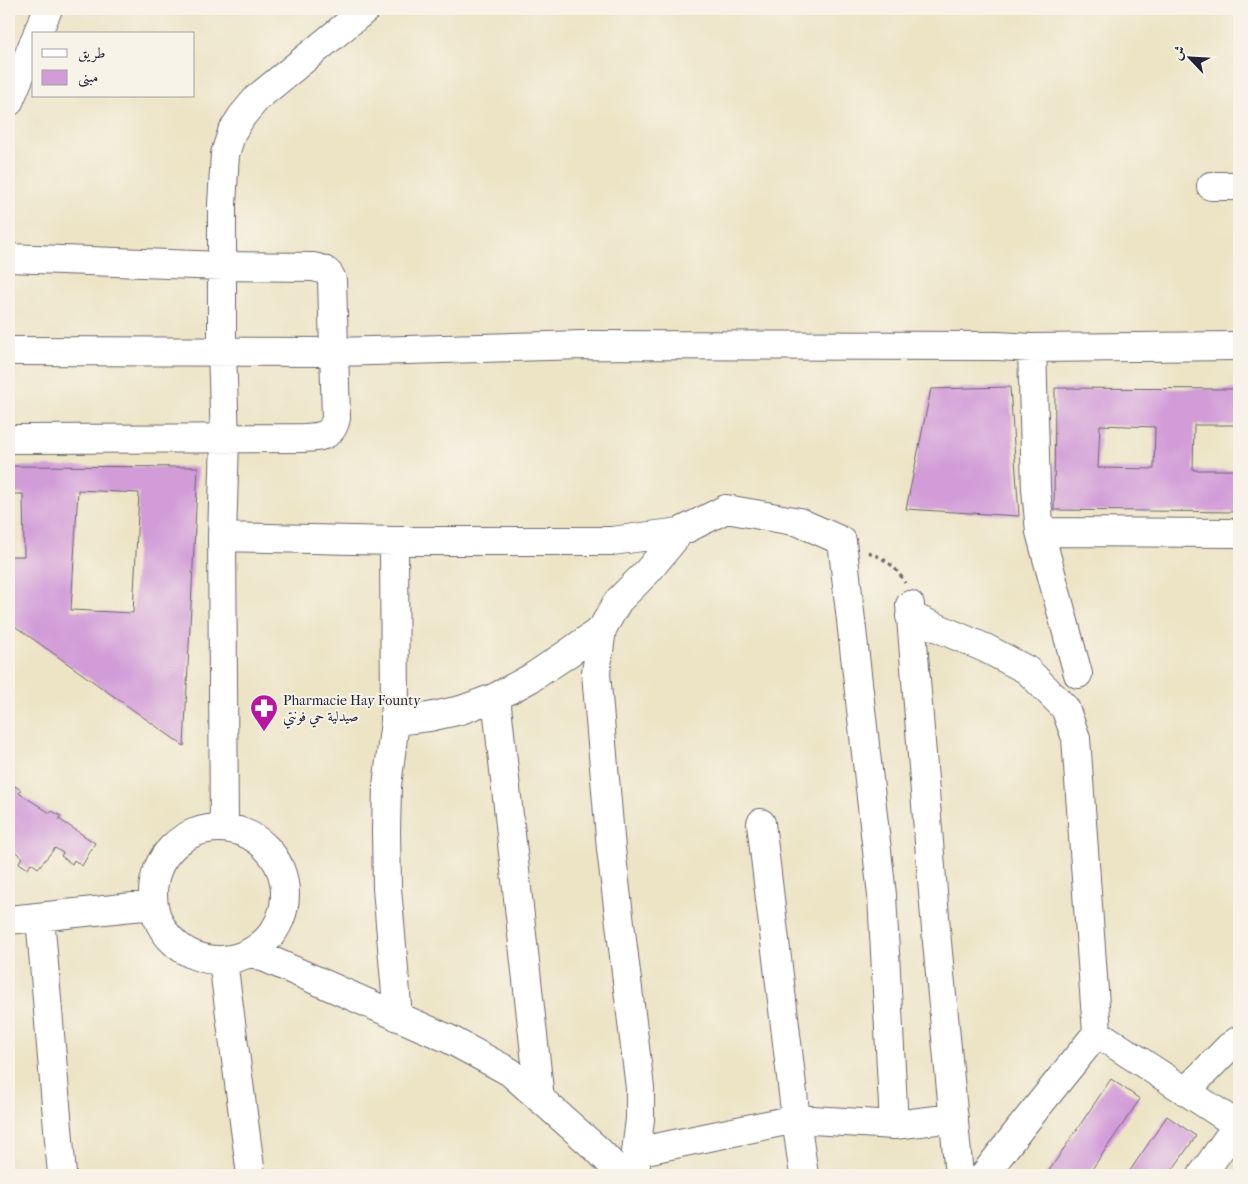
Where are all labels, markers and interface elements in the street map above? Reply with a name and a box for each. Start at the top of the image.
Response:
legend [32,32,195,98]
north arrow [1166,32,1216,82]
text: ش [1168,43,1189,63]
text: طريق [78,44,105,63]
text: مبنى [78,68,98,88]
place label: Pharmacie Hay Founty صيدلية حي فونتي [283,692,421,729]
pharmacy icon: Pharmacie Hay Founty صيدلية حي فونتي [249,693,279,732]

